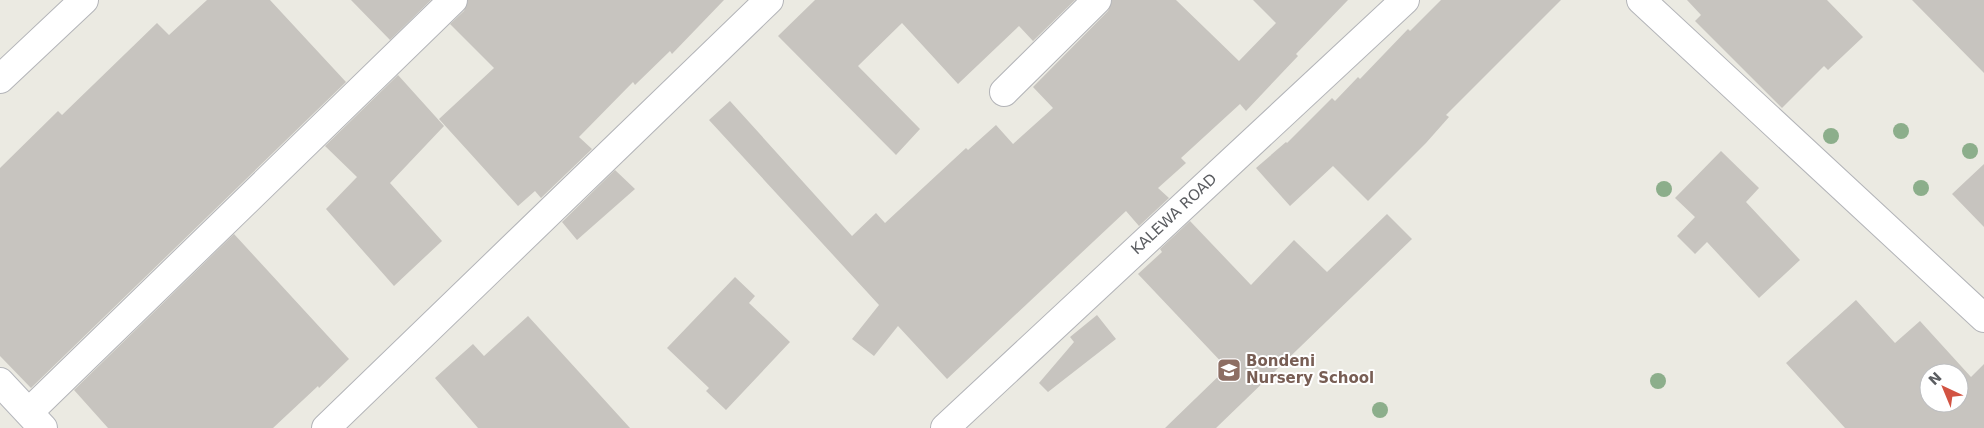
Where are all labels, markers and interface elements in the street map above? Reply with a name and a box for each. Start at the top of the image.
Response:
street label: KALEWA ROAD [1127,170,1221,258]
place label: Bondeni Nursery School [1246,352,1374,387]
school or university icon: Bondeni Nursery School [1216,357,1242,383]
north arrow [1919,363,1969,413]
text: N [1925,369,1945,388]

